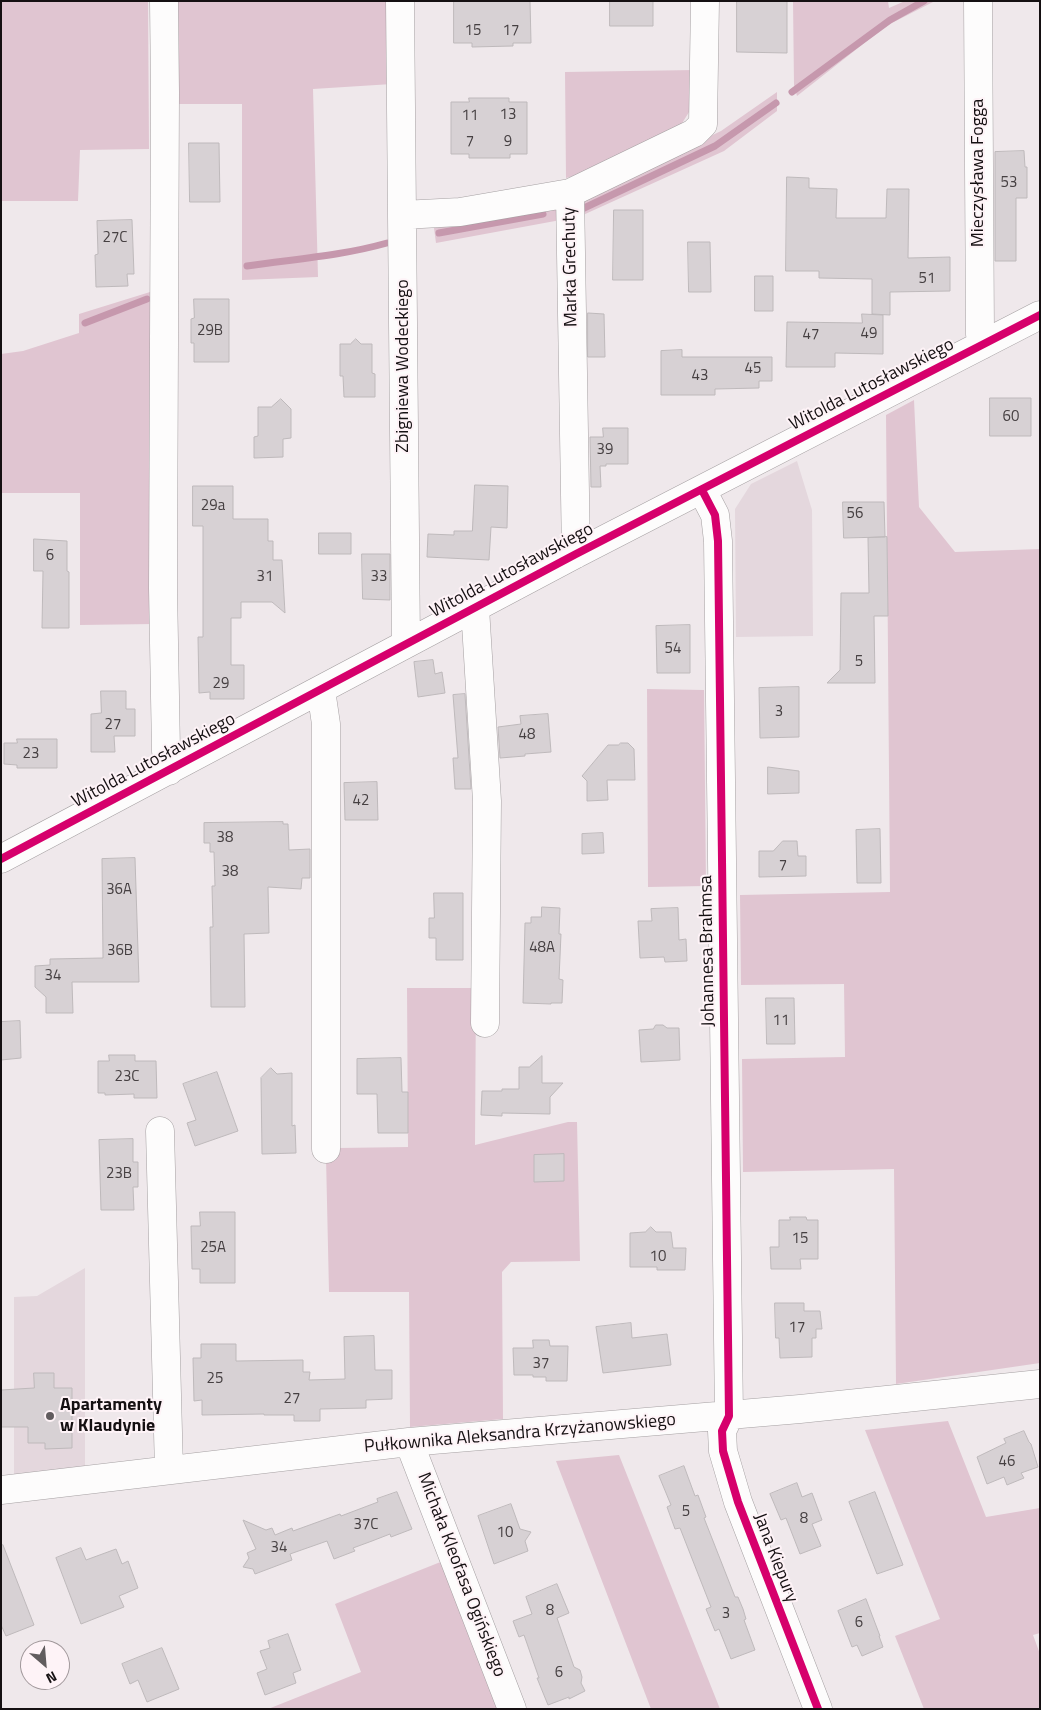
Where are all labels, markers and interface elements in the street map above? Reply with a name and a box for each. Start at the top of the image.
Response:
house number: 15 [465,22,481,40]
house number: 17 [503,22,519,40]
street label: Mieczysława Fogga [968,99,990,247]
house number: 13 [500,106,516,124]
house number: 11 [462,107,478,125]
house number: 7 [466,133,474,151]
house number: 9 [504,133,512,151]
house number: 53 [1001,174,1017,192]
street label: Marka Grechuty [559,207,583,327]
house number: 27C [103,229,127,247]
house number: 51 [919,270,935,288]
street label: Zbigniewa Wodeckiego [393,279,415,453]
house number: 29B [197,322,223,340]
house number: 49 [861,325,877,343]
house number: 47 [803,326,819,344]
street label: Witolda Lutosławskiego [786,334,958,436]
house number: 45 [745,360,761,378]
house number: 43 [692,367,708,385]
house number: 60 [1003,408,1019,426]
house number: 39 [597,441,613,459]
house number: 29a [201,497,225,515]
house number: 56 [847,505,863,523]
street label: Witolda Lutosławskiego [427,519,597,623]
house number: 6 [46,547,54,565]
house number: 31 [257,568,273,586]
house number: 33 [371,568,387,586]
house number: 54 [665,640,681,658]
house number: 5 [855,653,863,671]
house number: 29 [213,675,229,693]
house number: 3 [775,703,783,721]
street label: Witolda Lutosławskiego [69,709,239,813]
house number: 27 [105,716,121,734]
house number: 48 [519,726,535,744]
house number: 23 [23,745,39,763]
house number: 42 [353,792,369,810]
house number: 38 [217,829,233,847]
house number: 7 [779,857,787,875]
house number: 38 [222,863,238,881]
street label: Johannesa Brahmsa [696,875,720,1027]
house number: 36A [106,881,132,899]
house number: 48A [529,939,555,957]
house number: 36B [107,942,133,960]
house number: 34 [45,967,61,985]
house number: 11 [773,1012,789,1030]
house number: 23C [115,1068,139,1086]
house number: 23B [106,1165,132,1183]
house number: 15 [792,1230,808,1248]
house number: 25A [200,1239,226,1257]
house number: 10 [650,1248,666,1266]
house number: 17 [789,1319,805,1337]
house number: 37 [533,1355,549,1373]
house number: 25 [207,1370,223,1388]
house number: 27 [284,1390,300,1408]
place label: Apartamenty w Klaudynie [60,1395,162,1438]
marker: Apartamenty w Klaudynie [44,1410,56,1422]
street label: Pułkownika Aleksandra Krzyżanowskiego [363,1410,677,1458]
house number: 46 [999,1453,1015,1471]
street label: Michała Kleofasa Ogińskiego [412,1470,510,1680]
house number: 5 [682,1503,690,1521]
street label: Jana Kiepury [748,1510,802,1606]
house number: 8 [800,1510,808,1528]
house number: 37C [354,1516,378,1534]
house number: 10 [497,1524,513,1542]
house number: 34 [271,1539,287,1557]
house number: 8 [546,1602,554,1620]
house number: 3 [722,1605,730,1623]
house number: 6 [855,1614,863,1632]
north arrow [20,1640,70,1690]
house number: 6 [555,1664,563,1682]
text: N [43,1666,61,1689]

